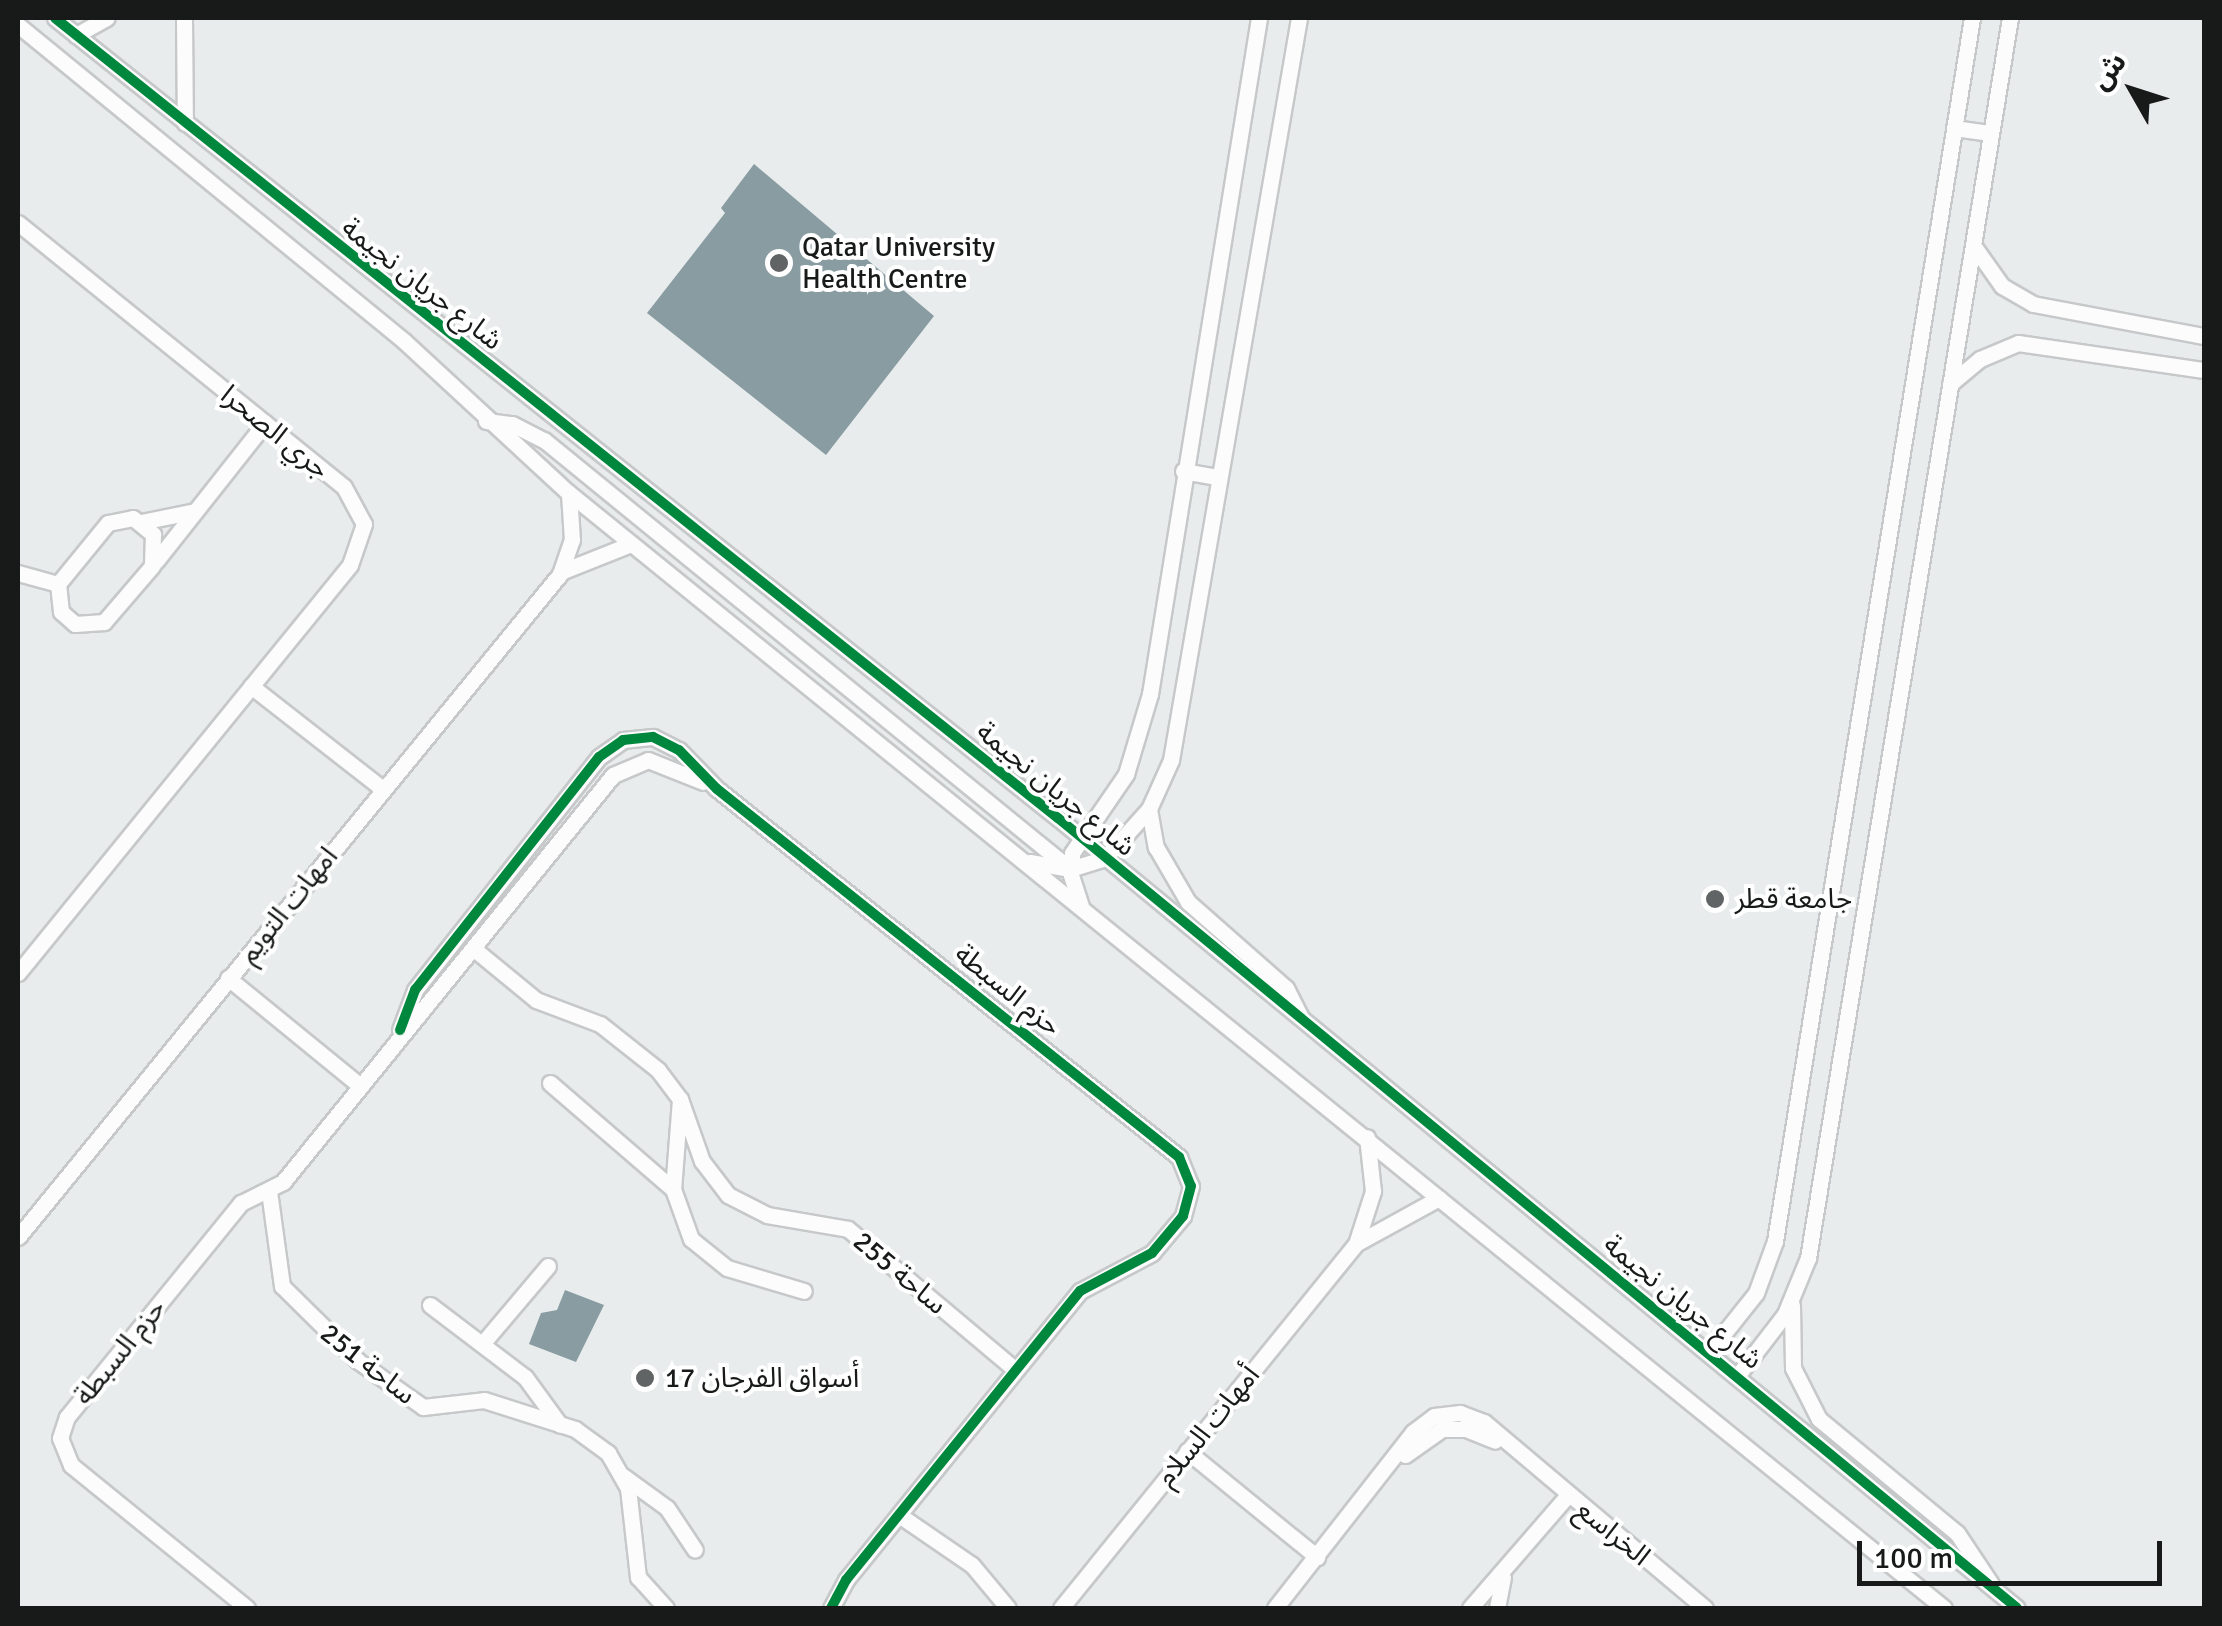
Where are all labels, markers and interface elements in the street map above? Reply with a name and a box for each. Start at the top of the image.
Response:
north arrow [2082,40,2182,140]
text: ش [2083,46,2134,97]
street label: شارع جريان نجيمة [335,211,509,357]
place label: Qatar University Health Centre [802,230,995,296]
marker: Qatar University Health Centre [766,250,792,276]
street label: جري الصحرا [214,378,336,486]
street label: شارع جريان نجيمة [970,715,1142,863]
street label: امهات التويم [231,840,345,970]
place label: جامعة قطر [1735,882,1852,916]
marker: جامعة قطر [1704,888,1726,910]
street label: حزم السبطة [948,937,1068,1043]
street label: ساحة 255 [846,1224,954,1322]
street label: شارع جريان نجيمة [1597,1228,1769,1376]
street label: حزم السبطة [67,1292,173,1412]
street label: ساحة 251 [314,1316,422,1412]
street label: أمهات السلام [1149,1359,1267,1493]
place label: أسواق الفرجان 17 [665,1361,859,1395]
marker: أسواق الفرجان 17 [634,1367,656,1389]
street label: الخراسع [1569,1493,1657,1573]
scale bar [1862,1521,2167,1583]
text: 100 m [1874,1540,1953,1577]

